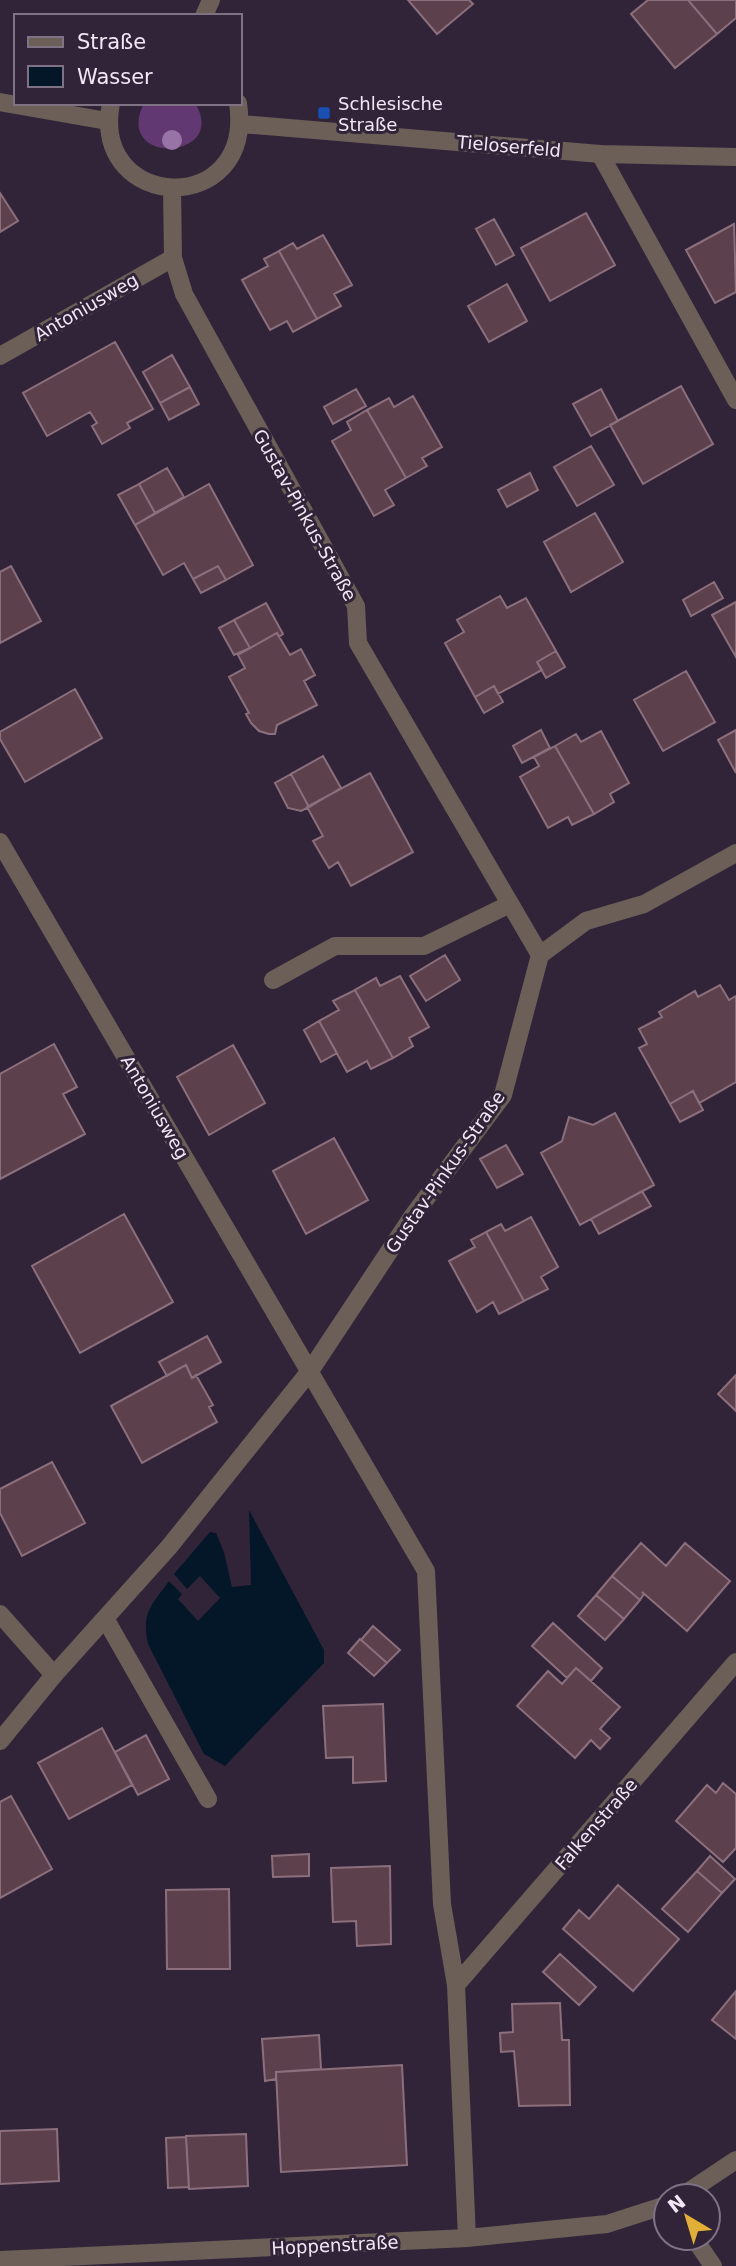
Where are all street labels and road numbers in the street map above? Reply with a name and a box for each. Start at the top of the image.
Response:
street label: Tieloserfeld [455,131,562,161]
street label: Antoniusweg [30,269,142,345]
street label: Gustav-Pinkus-Straße [249,426,361,604]
street label: Antoniusweg [117,1051,193,1163]
street label: Gustav-Pinkus-Straße [381,1087,509,1257]
street label: Falkenstraße [551,1774,641,1874]
street label: Hoppenstraße [271,2231,399,2259]

